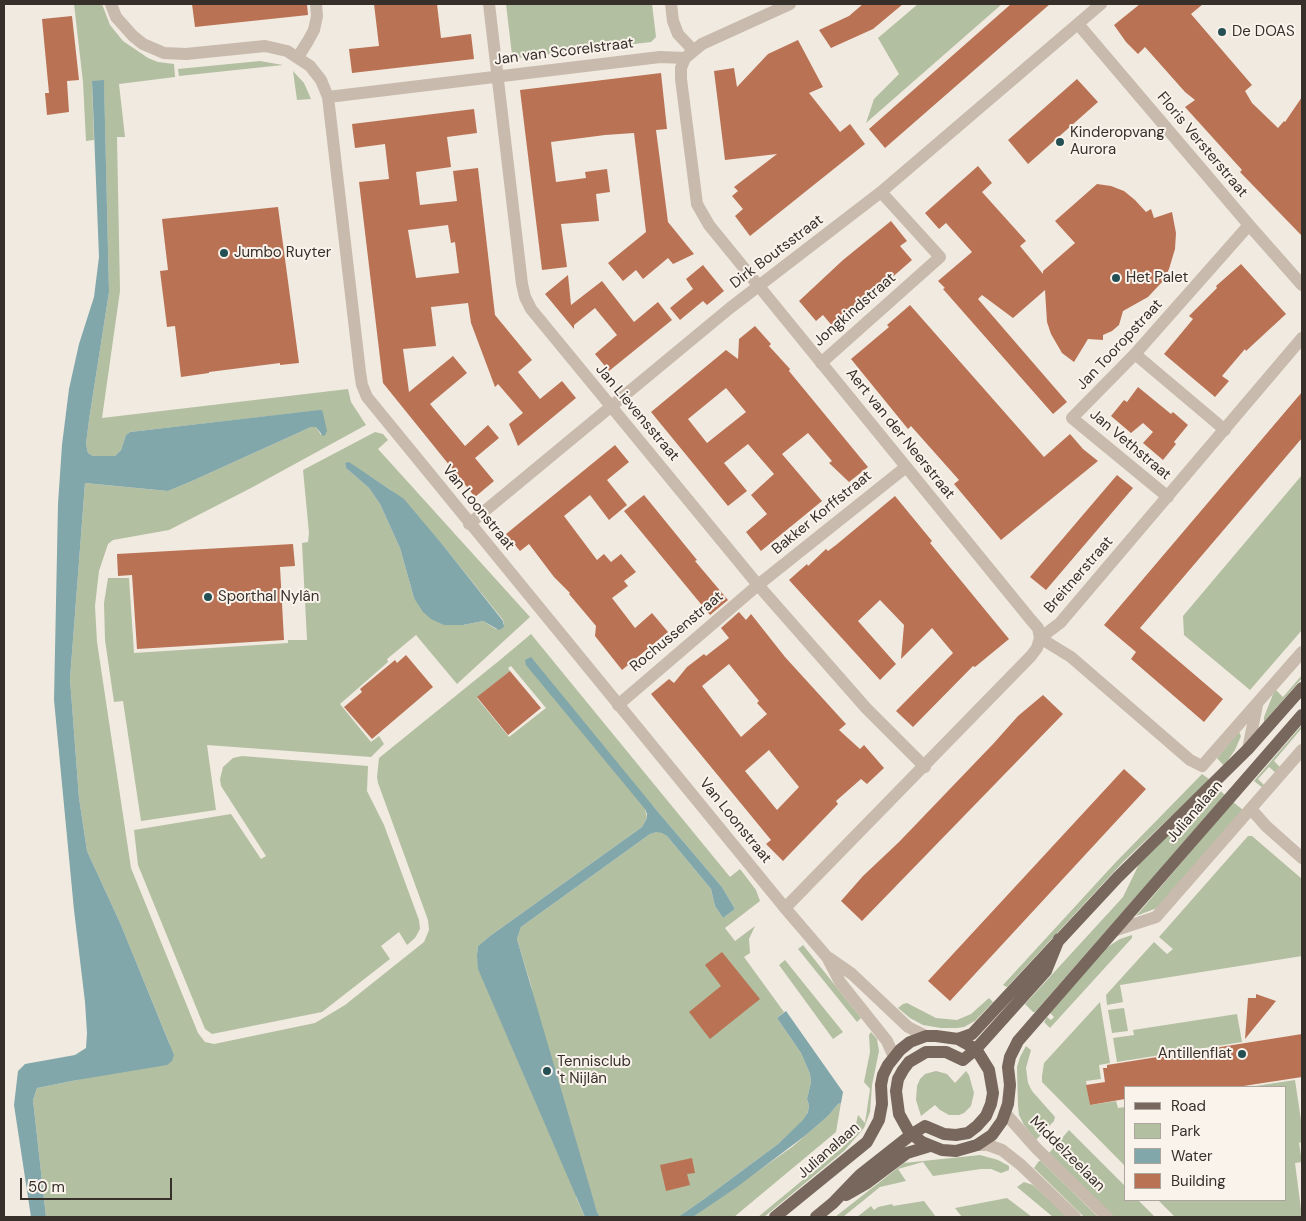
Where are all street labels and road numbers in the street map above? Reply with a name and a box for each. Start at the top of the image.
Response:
street label: Jan van Scorelstraat [493,35,635,69]
street label: Floris Versterstraat [1153,89,1251,201]
street label: Dirk Boutsstraat [727,211,827,293]
street label: Jongkindstraat [810,269,900,351]
street label: Jan Tooropstraat [1073,296,1167,394]
street label: Jan Lievensstraat [591,361,683,465]
street label: Aert van der Neerstraat [842,365,958,503]
street label: Jan Vethstraat [1086,406,1174,484]
street label: Van Loonstraat [438,462,518,554]
street label: Bakker Korffstraat [769,467,875,559]
street label: Breitnerstraat [1041,533,1117,617]
street label: Rochussenstraat [627,588,727,676]
street label: Van Loonstraat [695,775,775,867]
street label: Julianalaan [1163,777,1227,847]
street label: Middelzeelaan [1026,1113,1108,1195]
street label: Julianalaan [794,1119,864,1183]

